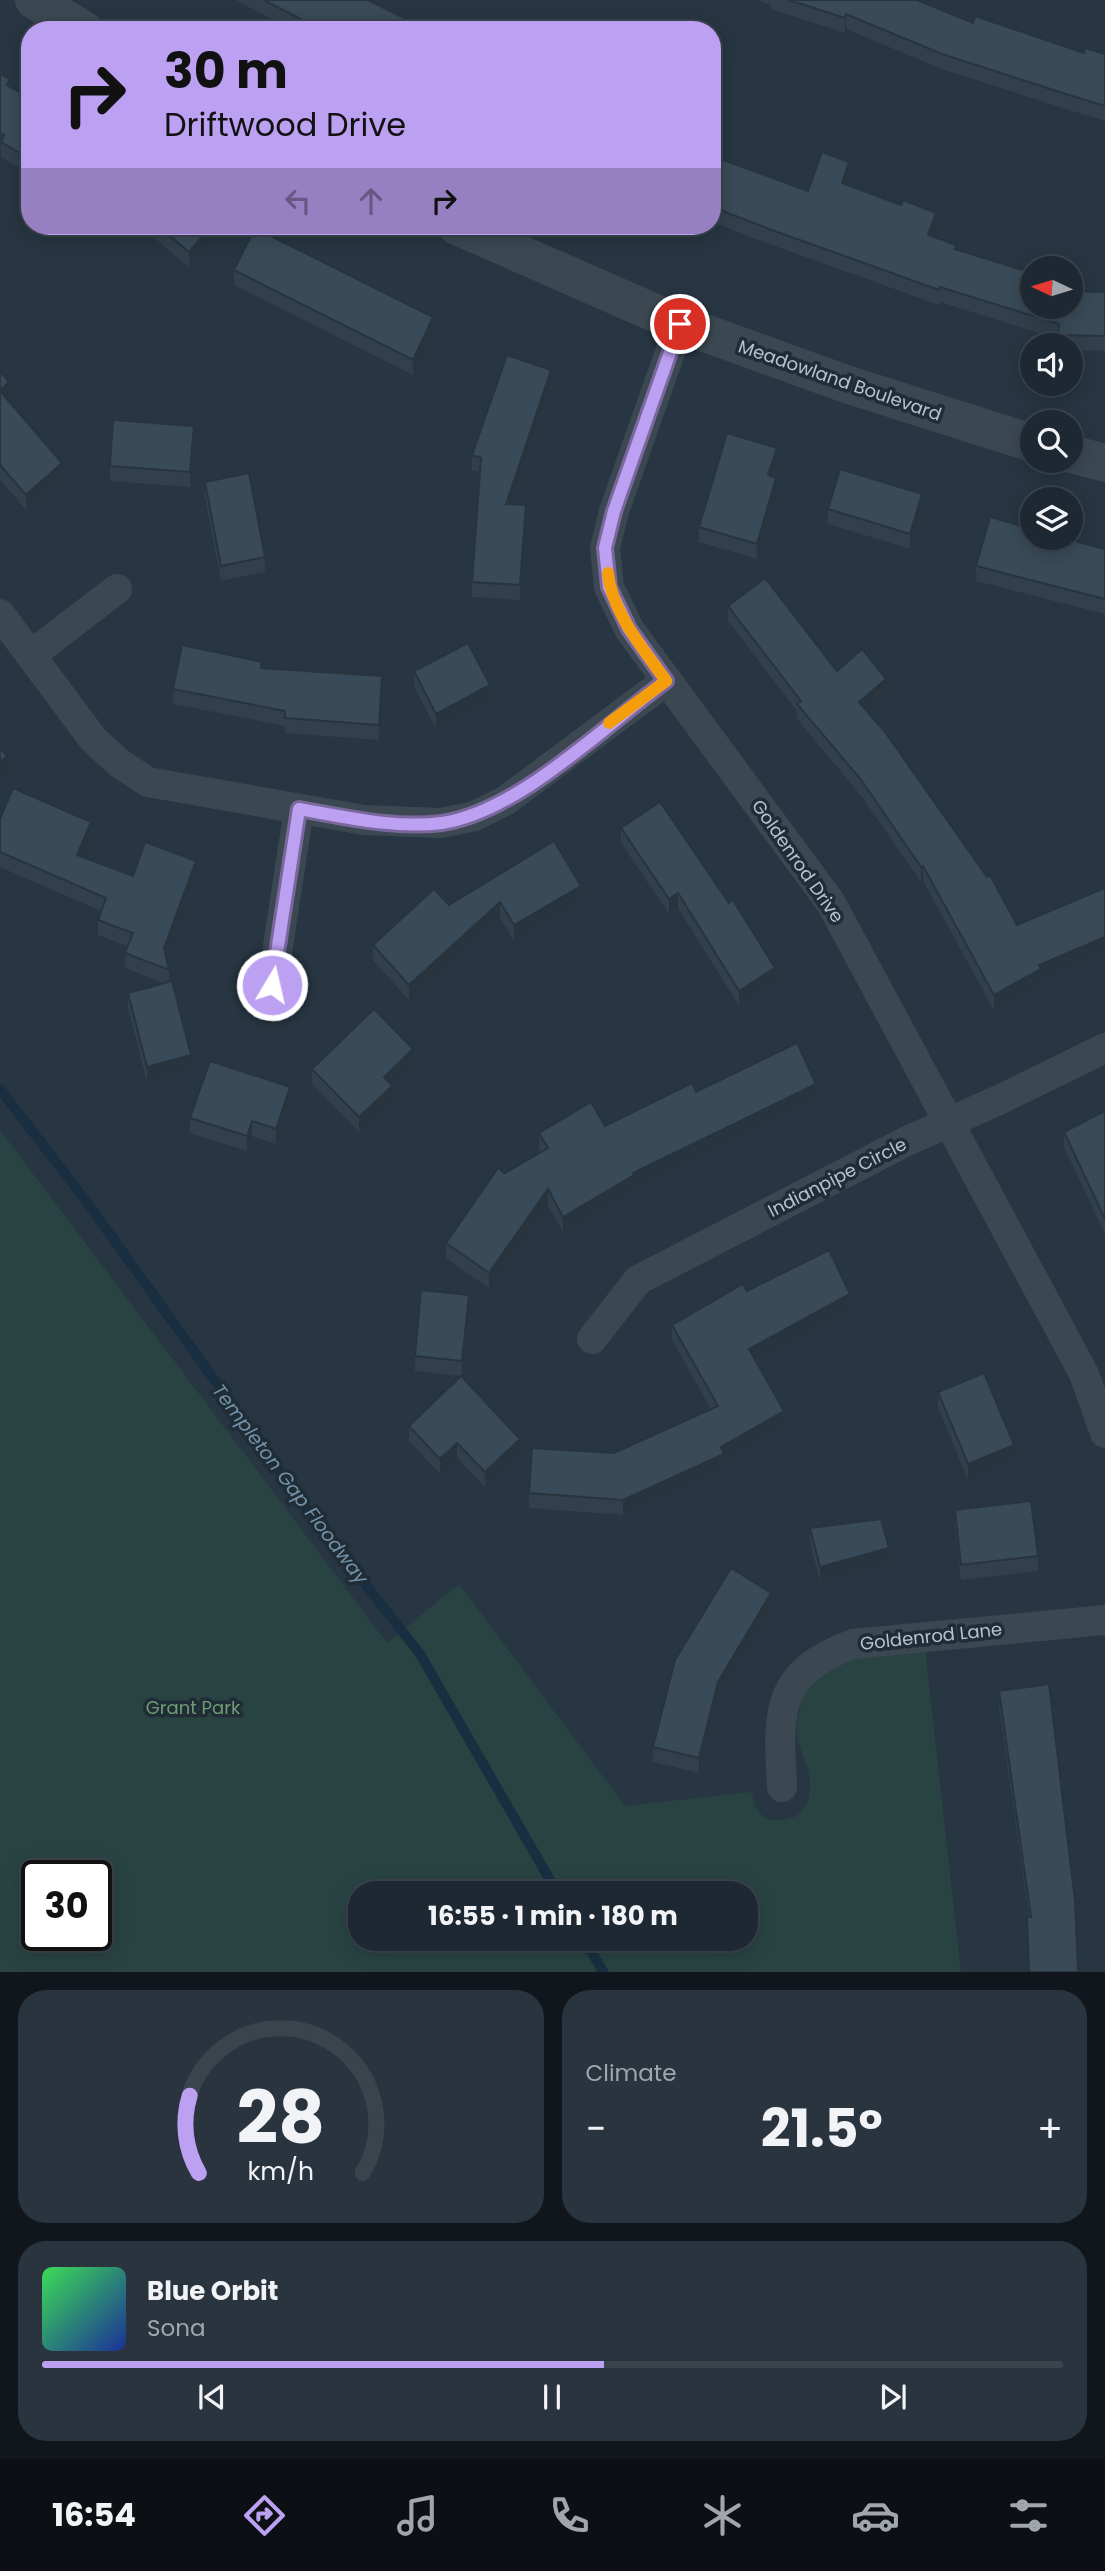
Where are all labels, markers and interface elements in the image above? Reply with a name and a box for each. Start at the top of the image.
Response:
text: 30 m [164,37,288,105]
icon: right [49,49,140,140]
text: Driftwood Drive [164,102,406,147]
icon: left [279,182,317,220]
icon: ahead [352,182,390,220]
icon: right [425,182,463,220]
north arrow [1020,256,1083,318]
map controls [1020,256,1083,550]
pin [650,294,710,354]
icon: arrive [661,305,699,343]
street label: Meadowland Boulevard [735,333,945,427]
button: sound [1020,333,1083,396]
button: search [1020,410,1083,473]
button: layers [1020,487,1083,550]
street label: Goldenrod Drive [746,794,850,928]
position arrow [235,948,309,1022]
street label: Indianpipe Circle [763,1131,911,1223]
water label: Templeton Gap Floodway [206,1378,375,1591]
street label: Goldenrod Lane [859,1616,1003,1656]
park label: Grant Park [146,1695,241,1720]
speed limit sign: 30 [21,1860,112,1951]
text: 16:55 · 1 min · 180 m [428,1898,678,1934]
text: Climate [586,2057,676,2089]
text: 28 [236,2067,325,2168]
text: 21.5° [761,2092,883,2165]
text: − [586,2102,606,2155]
text: + [1037,2102,1063,2155]
text: km/h [247,2153,314,2188]
text: Blue Orbit [147,2273,278,2309]
text: Sona [147,2312,206,2344]
icon: previous [193,2378,231,2416]
icon: pause [533,2378,571,2416]
icon: next [874,2378,912,2416]
icon: directions [240,2491,289,2540]
icon: music [393,2491,442,2540]
icon: phone [545,2491,594,2540]
icon: climate [698,2491,747,2540]
icon: car [851,2491,900,2540]
icon: filters [1004,2491,1053,2540]
text: 16:54 [52,2492,136,2537]

